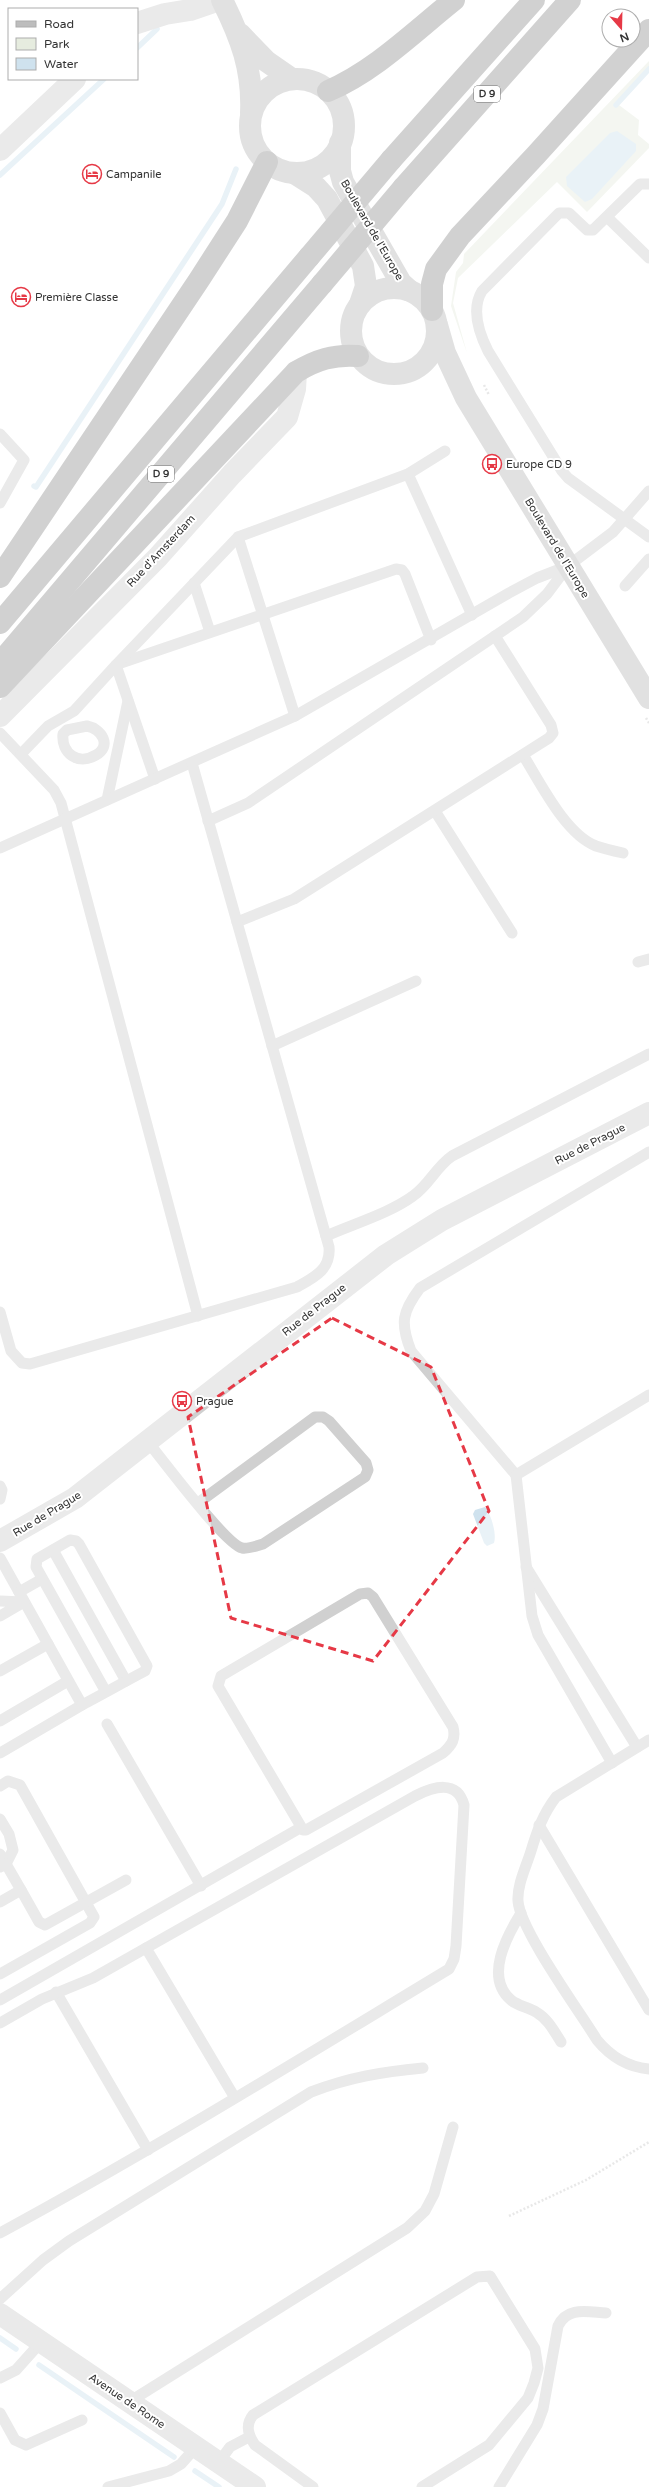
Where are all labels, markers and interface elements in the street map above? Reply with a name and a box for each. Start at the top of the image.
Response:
legend [8,8,138,80]
north arrow [601,8,641,48]
text: Road [44,17,74,31]
text: N [618,29,631,45]
text: Park [44,37,70,51]
text: Water [44,57,79,71]
road number: D 9 [474,86,500,102]
hotel icon: Campanile [81,163,103,185]
place label: Campanile [106,168,161,181]
street label: Boulevard de l'Europe [338,177,406,283]
hotel icon: Première Classe [10,286,32,308]
place label: Première Classe [35,291,118,304]
bus stop icon: Europe CD 9 [481,453,503,475]
place label: Europe CD 9 [506,458,572,471]
road number: D 9 [148,466,174,482]
street label: Boulevard de l'Europe [522,496,592,600]
street label: Rue d'Amsterdam [124,512,198,590]
street label: Rue de Prague [553,1121,627,1167]
street label: Rue de Prague [280,1281,348,1339]
bus stop icon: Prague [171,1390,193,1412]
place label: Prague [196,1395,234,1408]
street label: Rue de Prague [11,1489,83,1539]
street label: Avenue de Rome [86,2371,168,2431]

